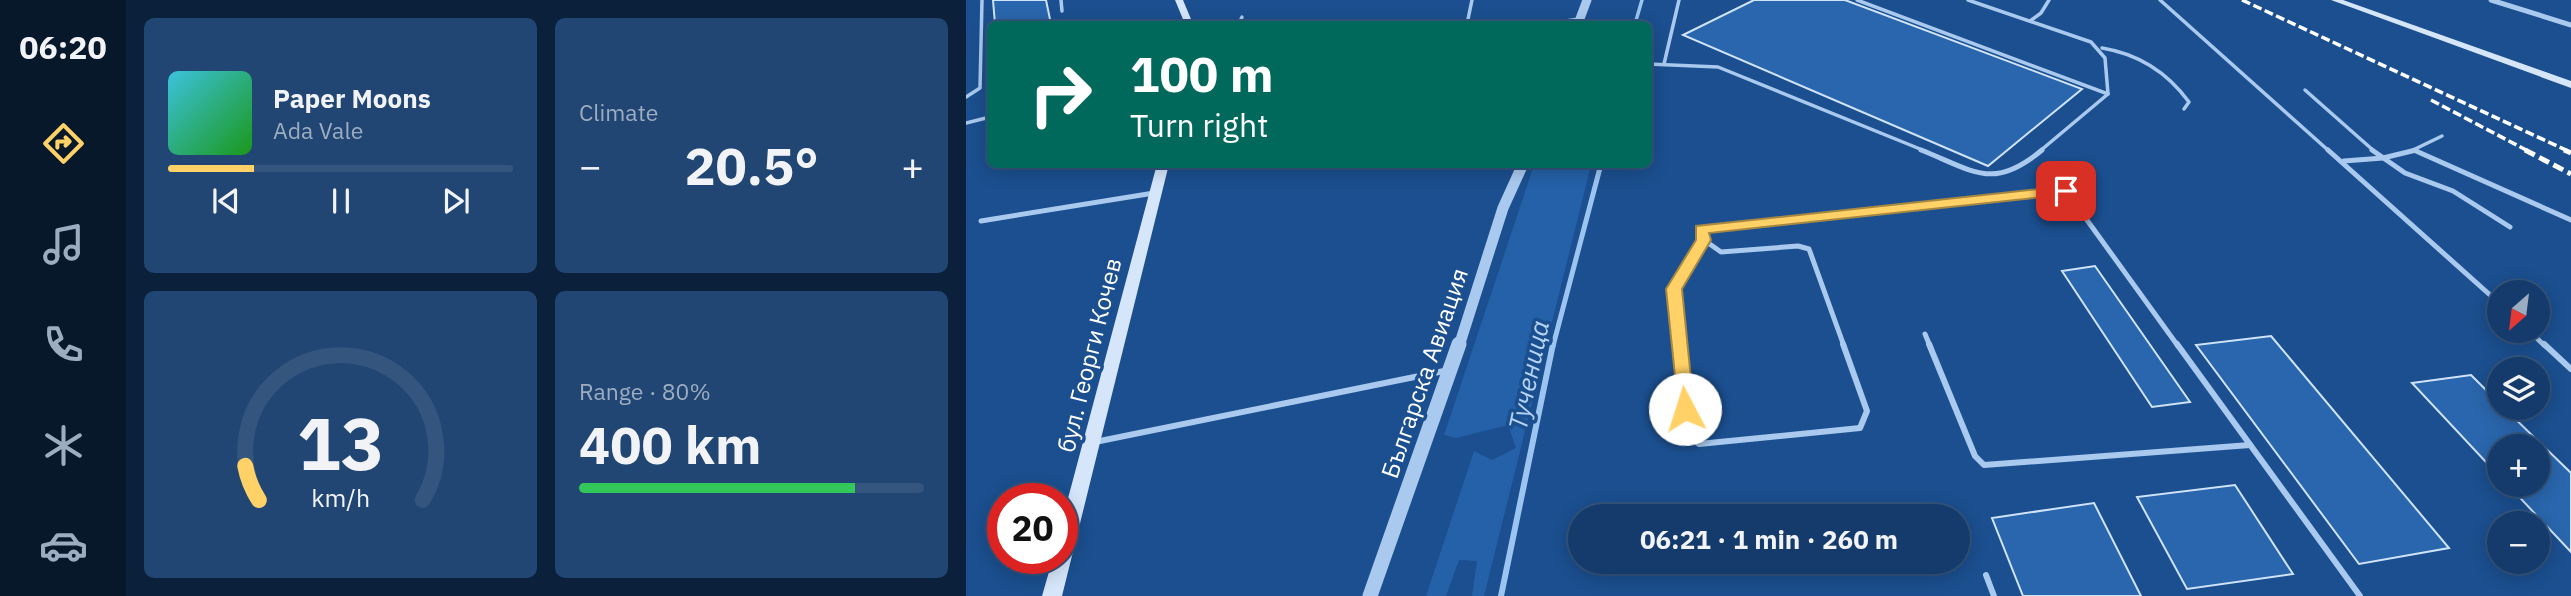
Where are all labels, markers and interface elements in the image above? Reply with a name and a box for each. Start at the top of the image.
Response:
text: 06:20 [19,26,107,68]
text: 100 m [1130,42,1274,105]
icon: right [1015,49,1106,140]
text: Paper Moons [273,81,431,115]
text: Climate [579,97,658,127]
text: Turn right [1130,104,1268,146]
text: Ada Vale [273,115,363,145]
icon: directions [39,119,88,168]
text: 20.5° [684,132,819,199]
text: − [579,141,602,190]
text: + [901,141,924,190]
pin [2036,161,2096,221]
icon: arrive [2047,172,2085,210]
icon: previous [207,182,245,220]
icon: pause [322,182,360,220]
icon: next [437,182,475,220]
icon: music [39,220,88,269]
street label: бул. Георги Кочев [1049,254,1129,456]
street label: Българска Авиация [1373,264,1475,482]
north arrow [2487,280,2550,343]
map controls [2487,280,2550,574]
water label: Тученица [1500,317,1556,433]
icon: phone [39,320,88,369]
button: layers [2487,357,2550,420]
position arrow [1648,372,1722,446]
text: Range · 80% [579,376,711,406]
text: 13 [297,396,384,491]
text: 400 km [579,411,761,478]
icon: climate [39,421,88,470]
button: + [2487,434,2550,497]
text: km/h [311,481,370,514]
speed limit sign: 20 [987,483,1078,574]
button: − [2487,511,2550,574]
icon: car [39,521,88,570]
text: 06:21 · 1 min · 260 m [1640,522,1898,556]

